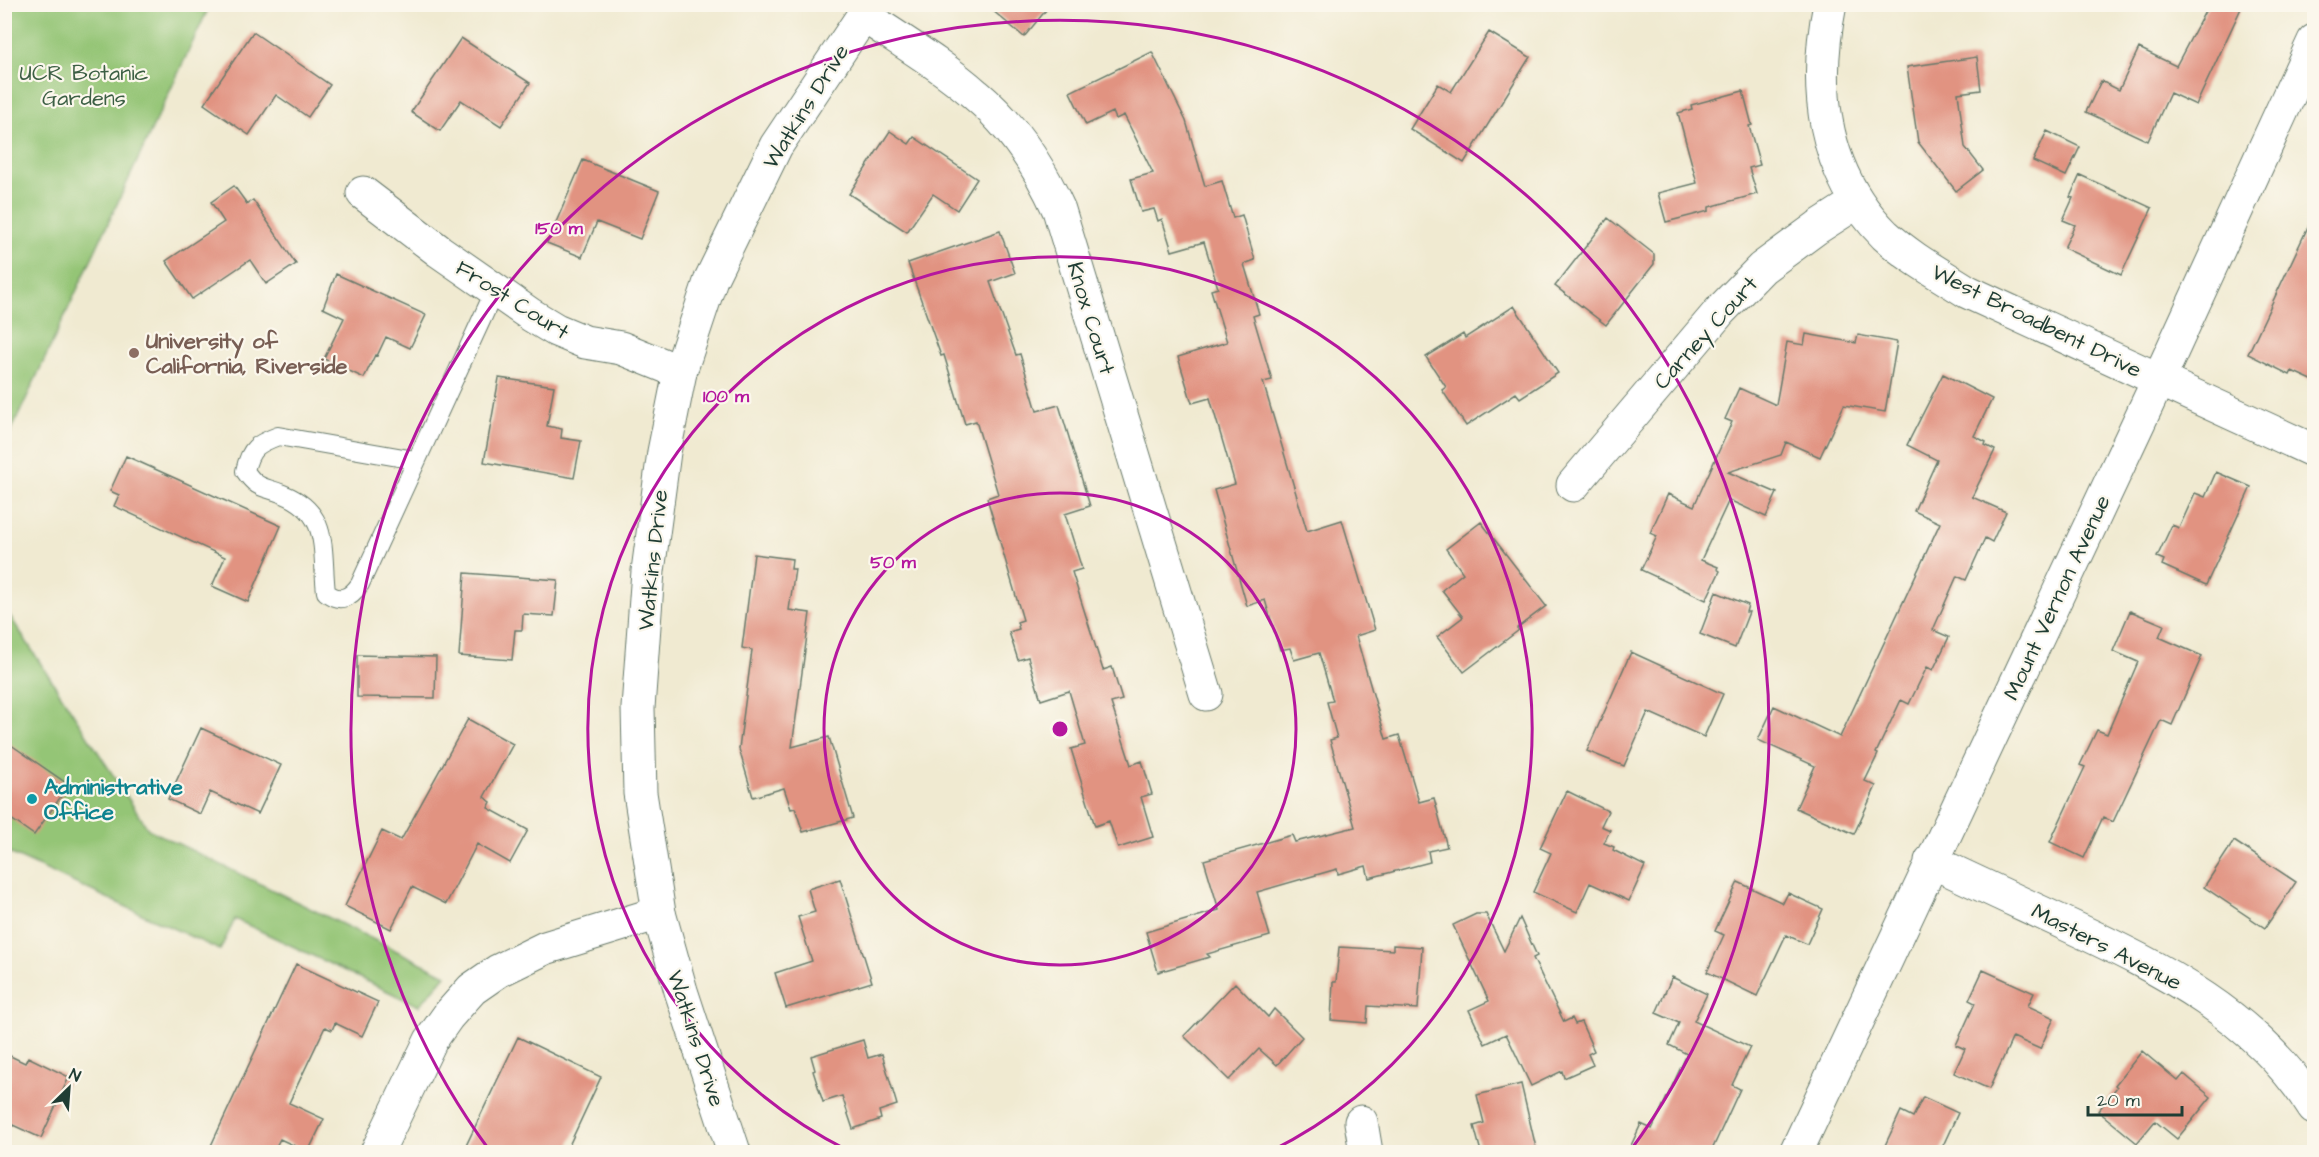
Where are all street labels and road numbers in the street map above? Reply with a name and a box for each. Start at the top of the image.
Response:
street label: Watkins Drive [756,38,857,175]
street label: Frost Court [449,253,575,348]
street label: West Broadbent Drive [1926,257,2147,386]
street label: Knox Court [1059,258,1122,379]
street label: Carney Court [1647,269,1766,397]
street label: Watkins Drive [631,488,676,632]
street label: Mount Vernon Avenue [1996,490,2119,705]
street label: Masters Avenue [2026,896,2187,999]
street label: Watkins Drive [659,966,732,1111]

